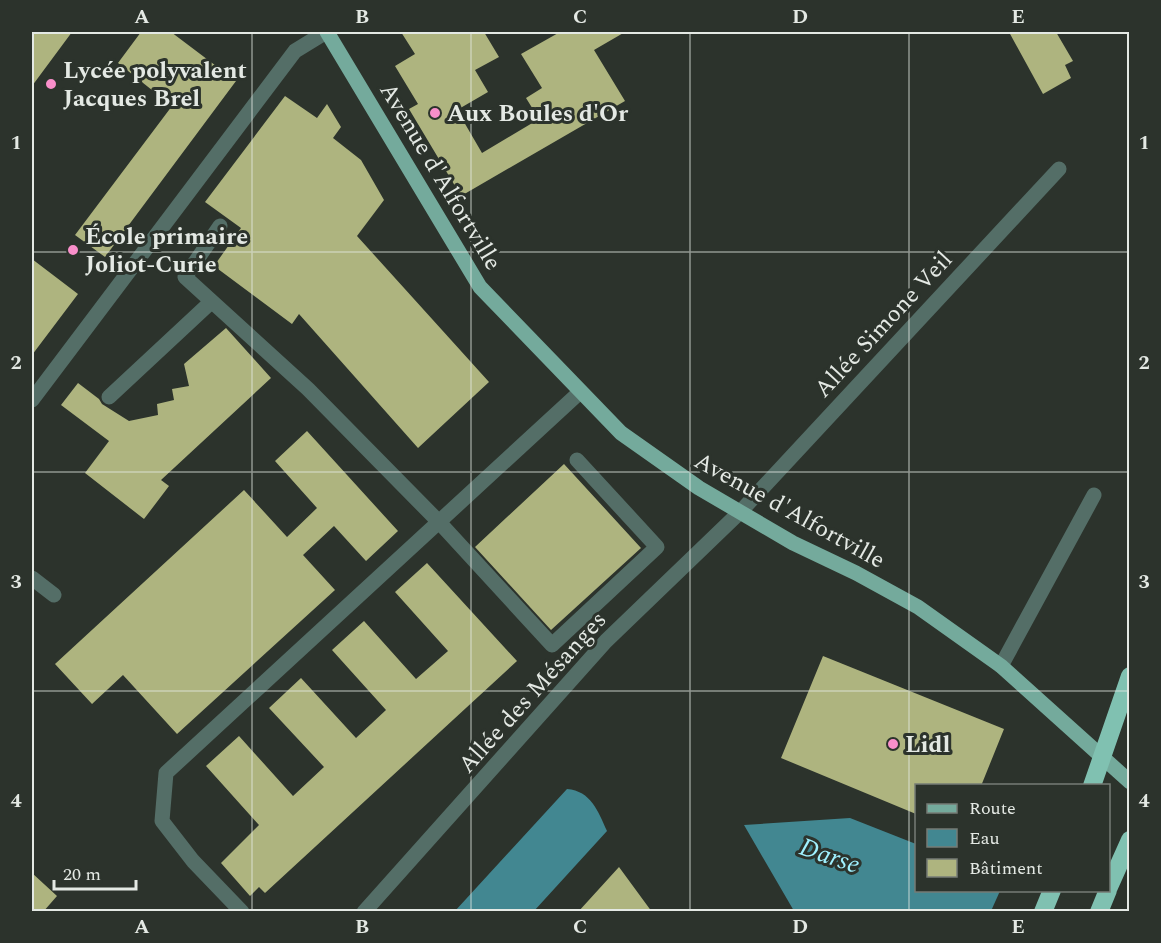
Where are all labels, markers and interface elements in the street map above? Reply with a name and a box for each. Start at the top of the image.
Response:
text: A [134,2,150,32]
text: B [355,2,369,32]
text: C [573,2,587,32]
text: D [792,2,808,32]
text: E [1011,2,1025,32]
place label: Lycée polyvalent Jacques Brel [63,53,247,117]
street label: Avenue d'Alfortville [370,76,511,277]
marker: Lycée polyvalent Jacques Brel [44,77,58,91]
place label: Aux Boules d'Or [447,96,629,132]
marker: Aux Boules d'Or [428,106,442,120]
text: 1 [10,128,22,158]
text: 1 [1138,128,1150,158]
place label: École primaire Joliot-Curie [85,219,248,283]
marker: École primaire Joliot-Curie [66,243,80,257]
street label: Allée Simone Veil [806,243,961,406]
text: 2 [10,348,22,378]
text: 2 [1138,348,1150,378]
street label: Avenue d'Alfortville [687,443,892,578]
text: 3 [10,567,22,597]
text: 3 [1138,567,1150,597]
street label: Allée des Mésanges [450,603,616,782]
place label: Lidl [905,727,951,763]
marker: Lidl [886,737,900,751]
legend [915,784,1110,892]
text: 4 [10,786,22,816]
text: 4 [1138,786,1150,816]
text: Route [969,795,1016,822]
text: Eau [969,825,1000,852]
water label: Darse [794,827,865,885]
scale bar [54,853,136,891]
text: Bâtiment [969,855,1043,882]
text: 20 m [63,861,101,888]
text: A [134,912,150,942]
text: B [355,912,369,942]
text: C [573,912,587,942]
text: D [792,912,808,942]
text: E [1011,912,1025,942]

